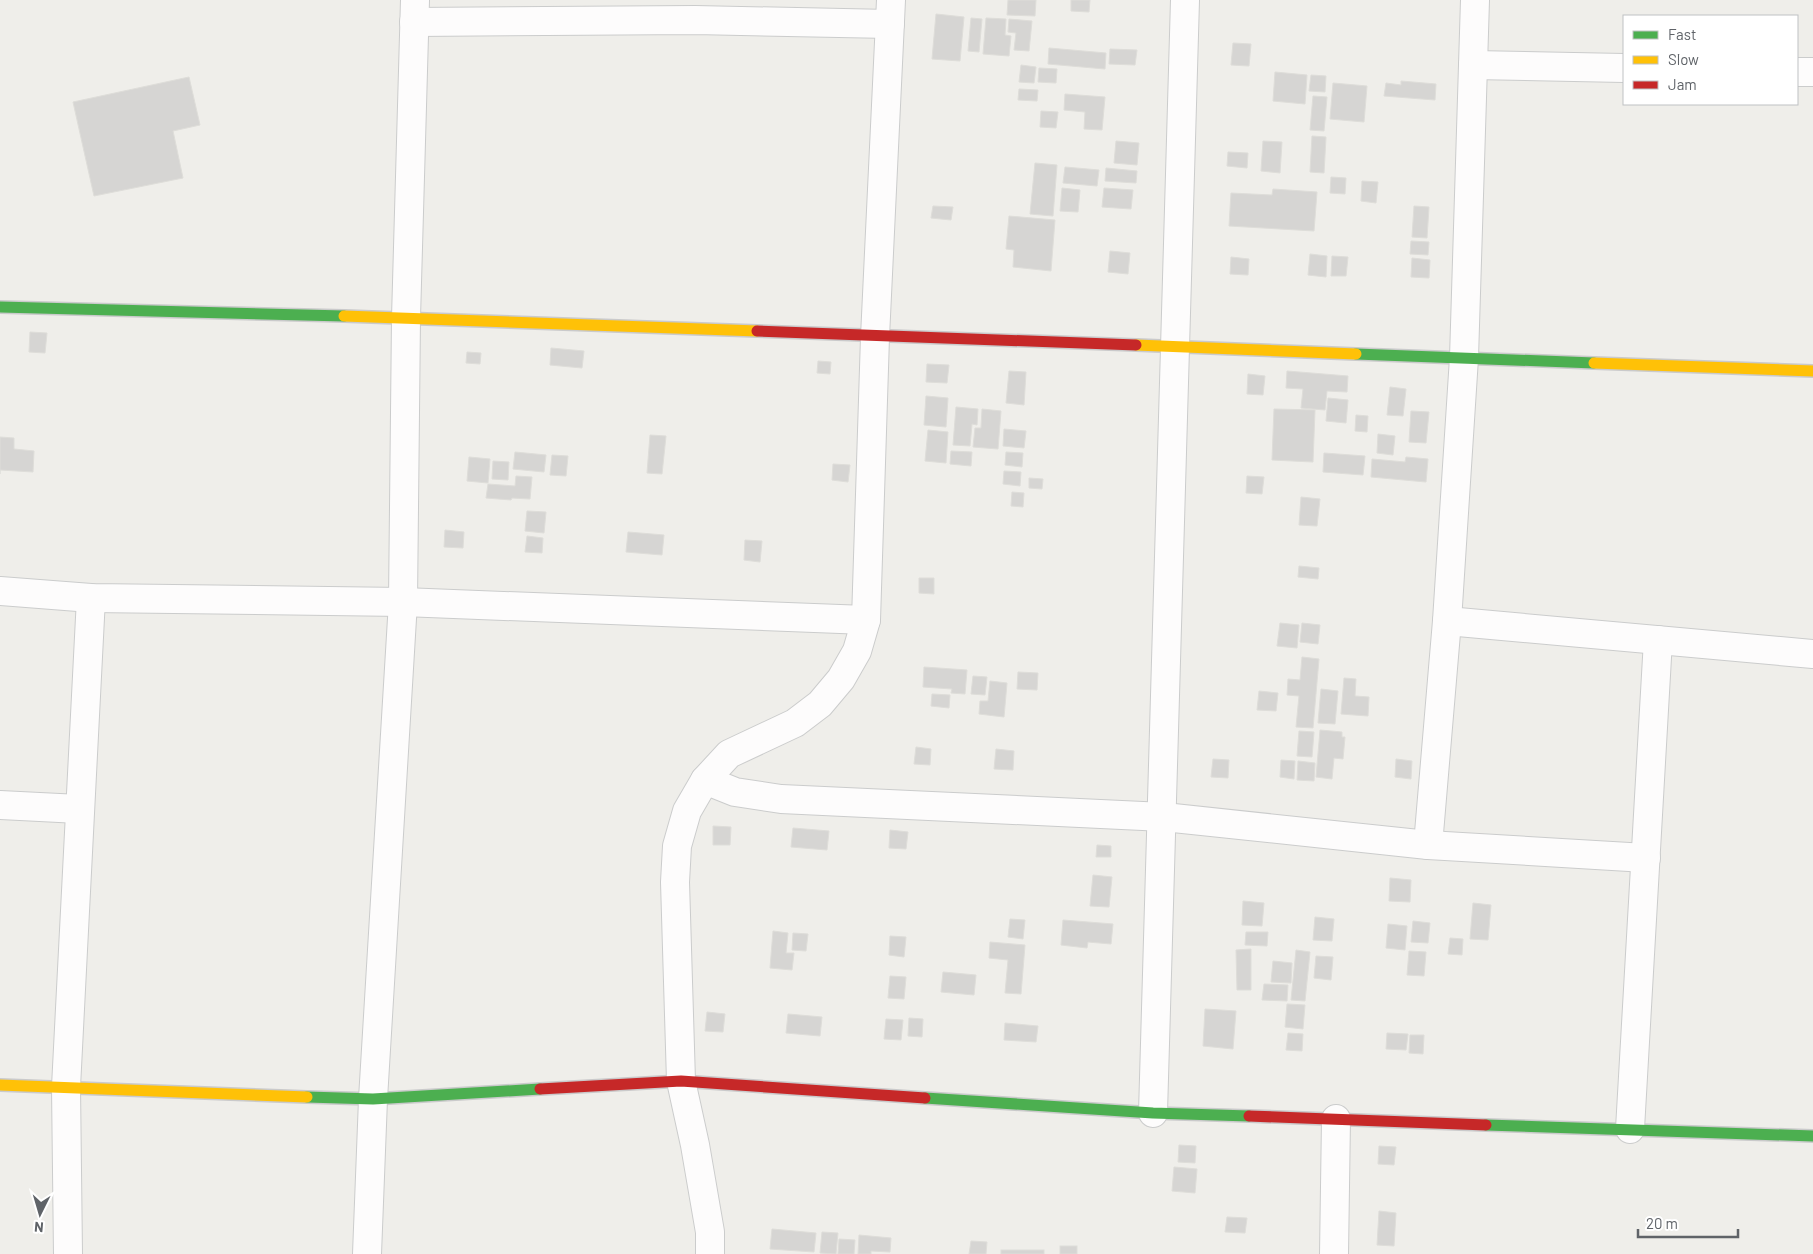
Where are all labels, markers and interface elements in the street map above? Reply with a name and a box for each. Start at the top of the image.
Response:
legend [1623,15,1798,105]
text: Fast [1668,25,1696,43]
text: Slow [1668,50,1699,68]
text: Jam [1668,75,1697,93]
north arrow [15,1189,65,1239]
scale bar [1638,1206,1738,1238]
text: 20 m [1646,1214,1678,1232]
text: N [33,1219,44,1236]

